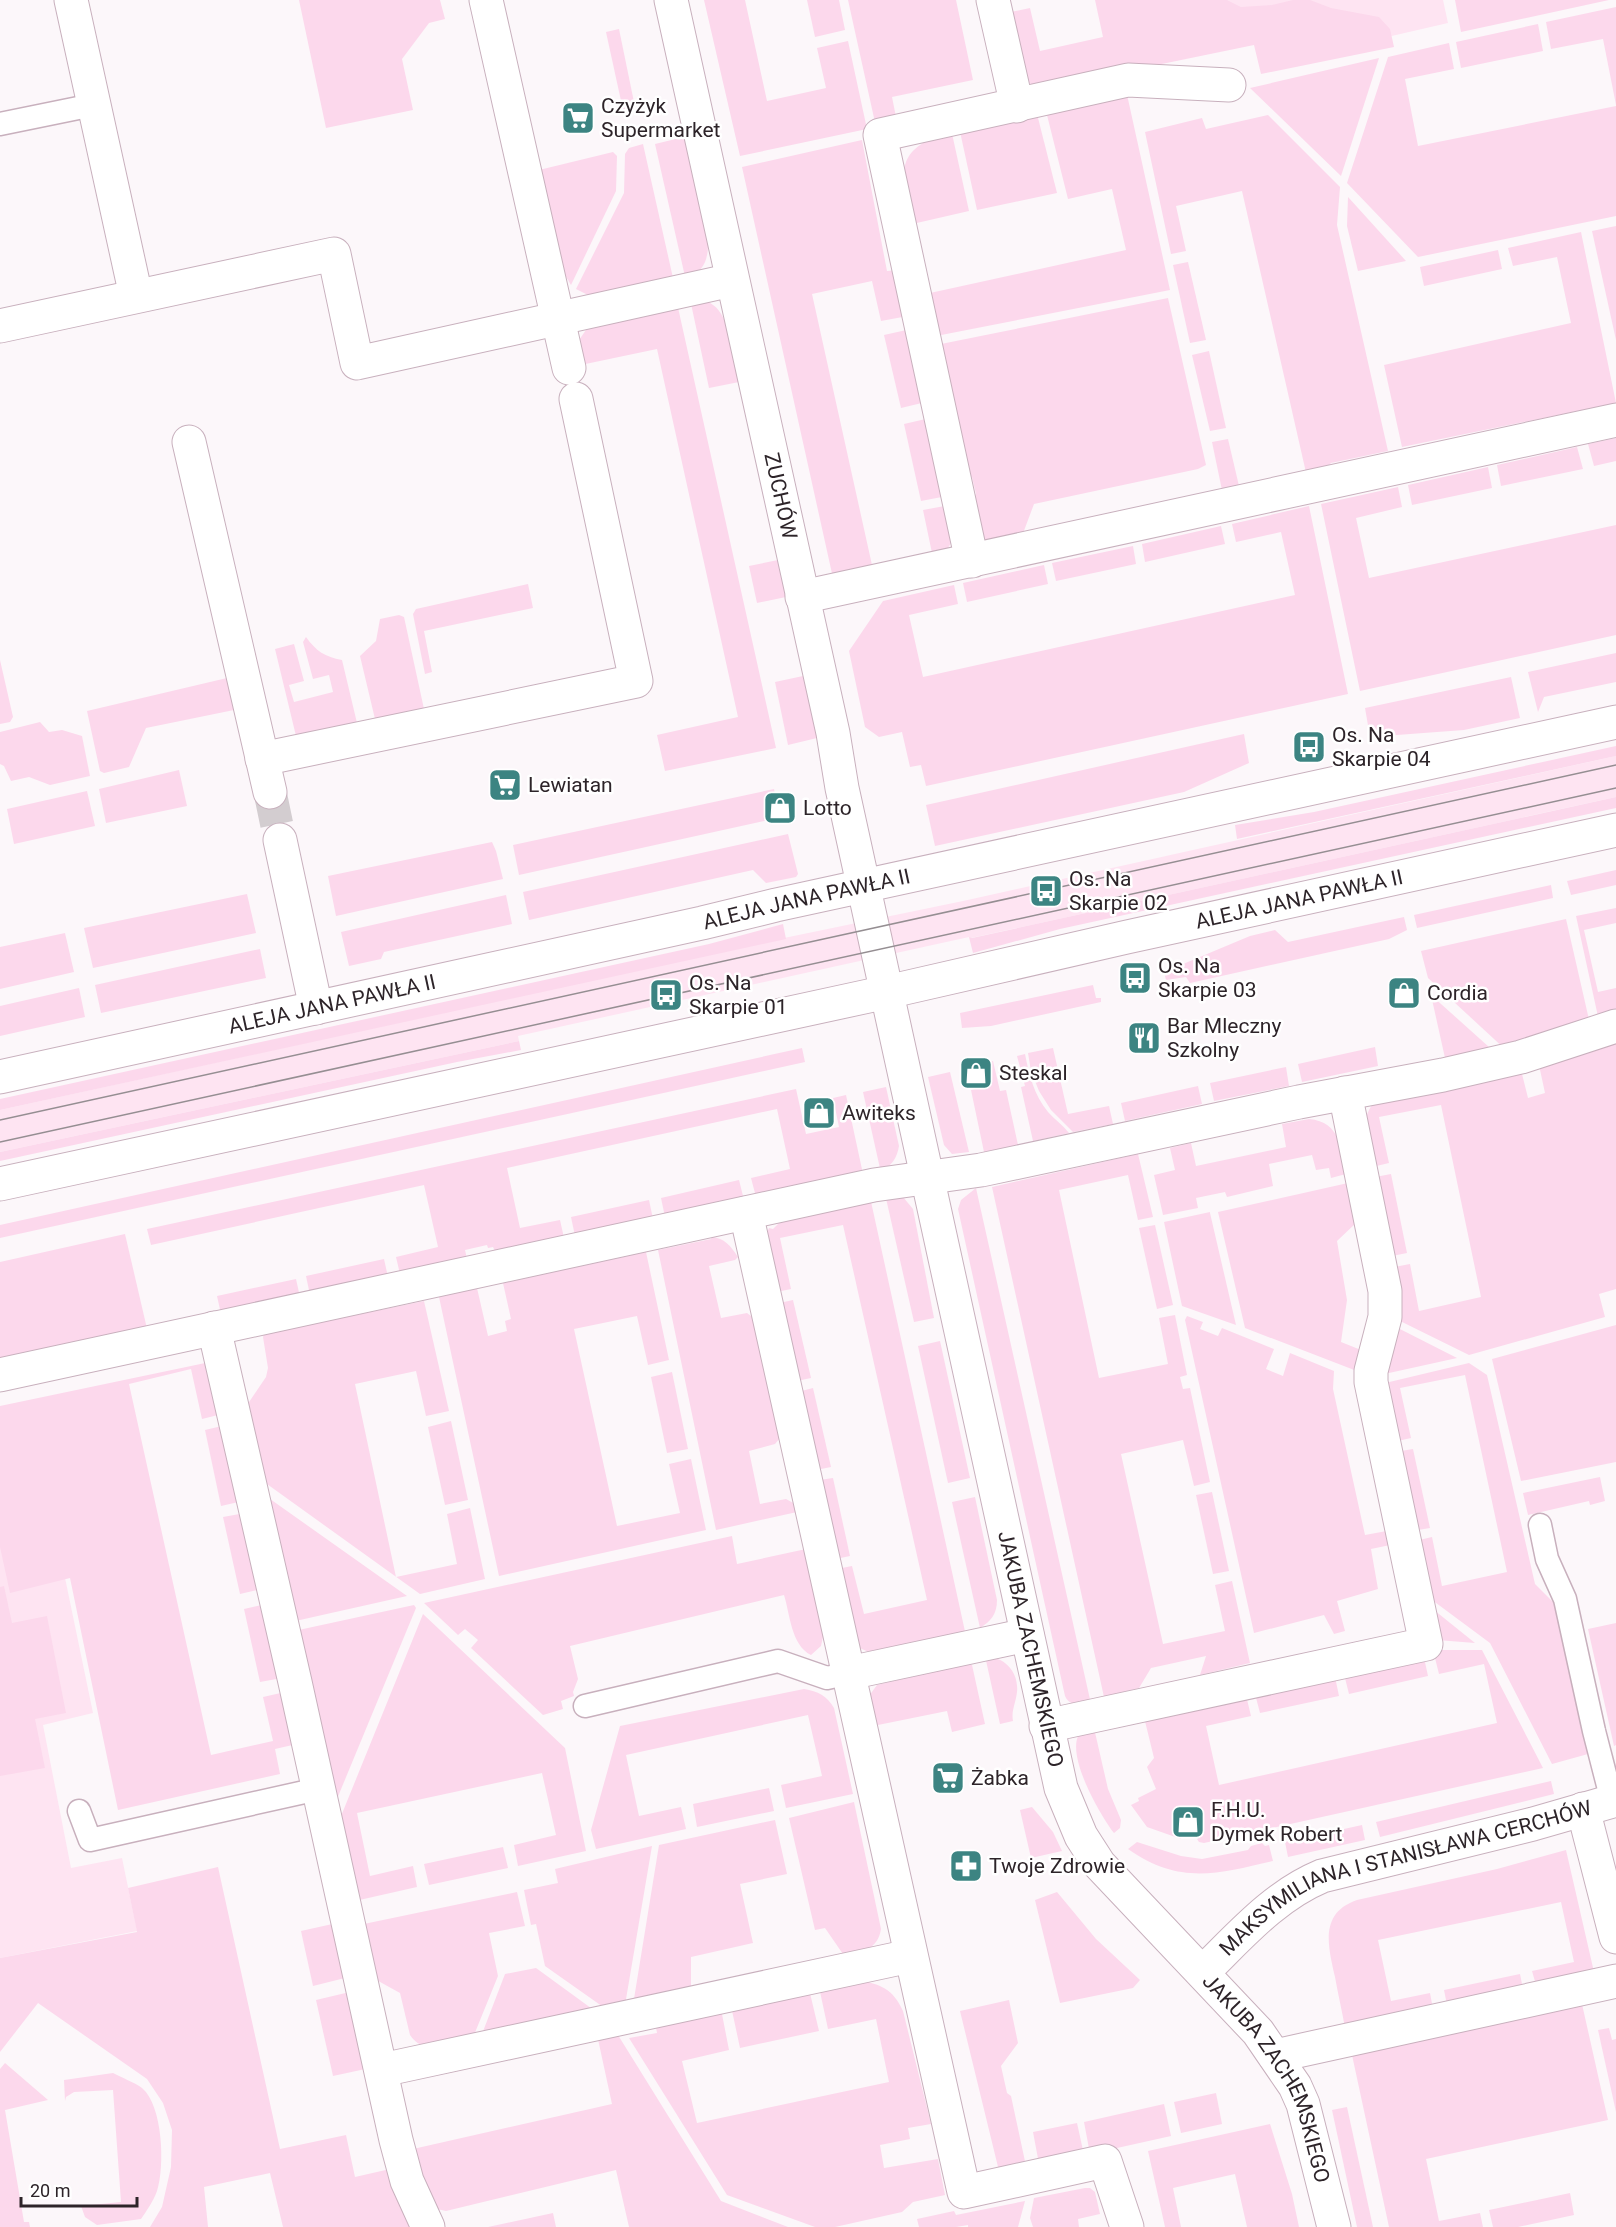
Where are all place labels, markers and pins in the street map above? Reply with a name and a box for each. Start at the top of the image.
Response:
place label: Czyżyk Supermarket [601,94,721,142]
supermarket icon: Czyżyk Supermarket [560,100,596,136]
place label: Os. Na Skarpie 04 [1332,723,1431,771]
bus stop icon: Os. Na Skarpie 04 [1291,729,1327,765]
supermarket icon: Lewiatan [487,767,523,803]
place label: Lewiatan [528,773,613,797]
shop icon: Lotto [762,790,798,826]
place label: Lotto [803,796,852,820]
place label: Os. Na Skarpie 02 [1069,867,1168,915]
bus stop icon: Os. Na Skarpie 02 [1028,873,1064,909]
place label: Os. Na Skarpie 03 [1158,954,1257,1002]
bus stop icon: Os. Na Skarpie 03 [1117,960,1153,996]
place label: Os. Na Skarpie 01 [689,971,788,1019]
shop icon: Cordia [1386,975,1422,1011]
bus stop icon: Os. Na Skarpie 01 [648,977,684,1013]
place label: Cordia [1427,981,1488,1005]
place label: Bar Mleczny Szkolny [1167,1014,1281,1062]
restaurant icon: Bar Mleczny Szkolny [1126,1020,1162,1056]
shop icon: Steskal [958,1055,994,1091]
place label: Steskal [999,1061,1068,1085]
shop icon: Awiteks [801,1095,837,1131]
place label: Awiteks [842,1101,916,1125]
supermarket icon: Żabka [930,1760,966,1796]
place label: Żabka [971,1766,1029,1790]
place label: F.H.U. Dymek Robert [1211,1798,1343,1846]
shop icon: F.H.U. Dymek Robert [1170,1804,1206,1840]
pharmacy icon: Twoje Zdrowie [948,1848,984,1884]
place label: Twoje Zdrowie [989,1854,1125,1878]

